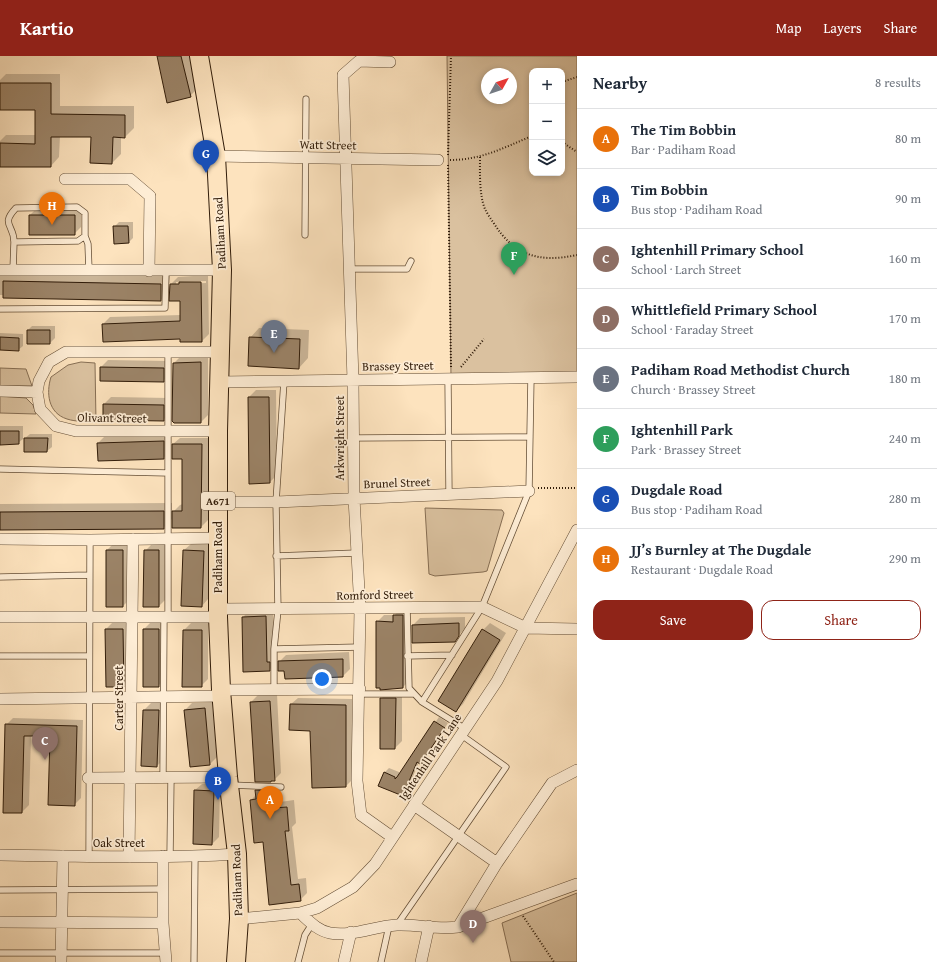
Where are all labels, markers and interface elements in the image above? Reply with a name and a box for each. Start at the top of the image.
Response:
text: Kartio [20,14,74,42]
text: Map [776,18,802,38]
text: Layers [824,18,862,38]
text: Share [884,18,917,38]
north arrow [481,68,517,104]
map controls [529,68,565,176]
button: + [529,68,565,104]
text: Nearby [593,70,647,95]
text: 8 results [875,73,921,92]
button: − [529,104,565,140]
text: The Tim Bobbin [631,119,736,140]
text: A [602,129,610,148]
text: 80 m [895,129,921,148]
street label: Watt Street [299,136,357,154]
pin: G [193,140,219,173]
button: layers [529,140,565,176]
text: Bar · Padiham Road [631,140,736,159]
text: Tim Bobbin [631,179,708,200]
text: B [602,189,610,208]
text: 90 m [895,189,921,208]
pin: H [39,192,65,225]
street label: Padiham Road [209,196,230,269]
text: Bus stop · Padiham Road [631,200,763,219]
text: Ightenhill Primary School [631,239,804,260]
pin: F [501,242,527,275]
text: C [602,249,610,268]
text: 160 m [889,249,921,268]
text: School · Larch Street [631,260,741,279]
text: Whittlefield Primary School [631,299,817,320]
text: D [602,309,610,328]
text: 170 m [889,309,921,328]
pin: E [261,320,287,353]
text: School · Faraday Street [631,320,754,339]
street label: Brassey Street [362,356,435,375]
text: Padiham Road Methodist Church [631,359,850,380]
text: E [603,369,609,388]
text: 180 m [889,369,921,388]
text: Church · Brassey Street [631,380,756,399]
street label: Arkwright Street [331,395,348,481]
street label: Olivant Street [77,408,148,427]
text: Ightenhill Park [631,419,733,440]
text: F [603,429,609,448]
text: 240 m [889,429,921,448]
text: Park · Brassey Street [631,440,741,459]
street label: Brunel Street [363,473,432,492]
text: Dugdale Road [631,479,722,500]
text: G [602,489,610,508]
text: 280 m [889,489,921,508]
road number: A671 [201,492,235,510]
text: Bus stop · Padiham Road [631,500,763,519]
street label: Padiham Road [209,520,226,593]
text: JJ’s Burnley at The Dugdale [631,539,811,560]
text: H [601,549,611,568]
text: 290 m [889,549,921,568]
text: Restaurant · Dugdale Road [631,560,773,579]
street label: Romford Street [336,585,414,604]
button: Save [593,600,753,640]
button: Share [761,600,921,640]
street label: Carter Street [110,665,127,730]
your location [312,669,332,689]
street label: Ightenhill Park Lane [394,709,465,804]
pin: C [32,727,58,760]
pin: B [205,767,231,800]
pin: A [257,786,283,819]
street label: Oak Street [93,834,146,851]
street label: Padiham Road [227,843,246,916]
pin: D [460,910,486,943]

